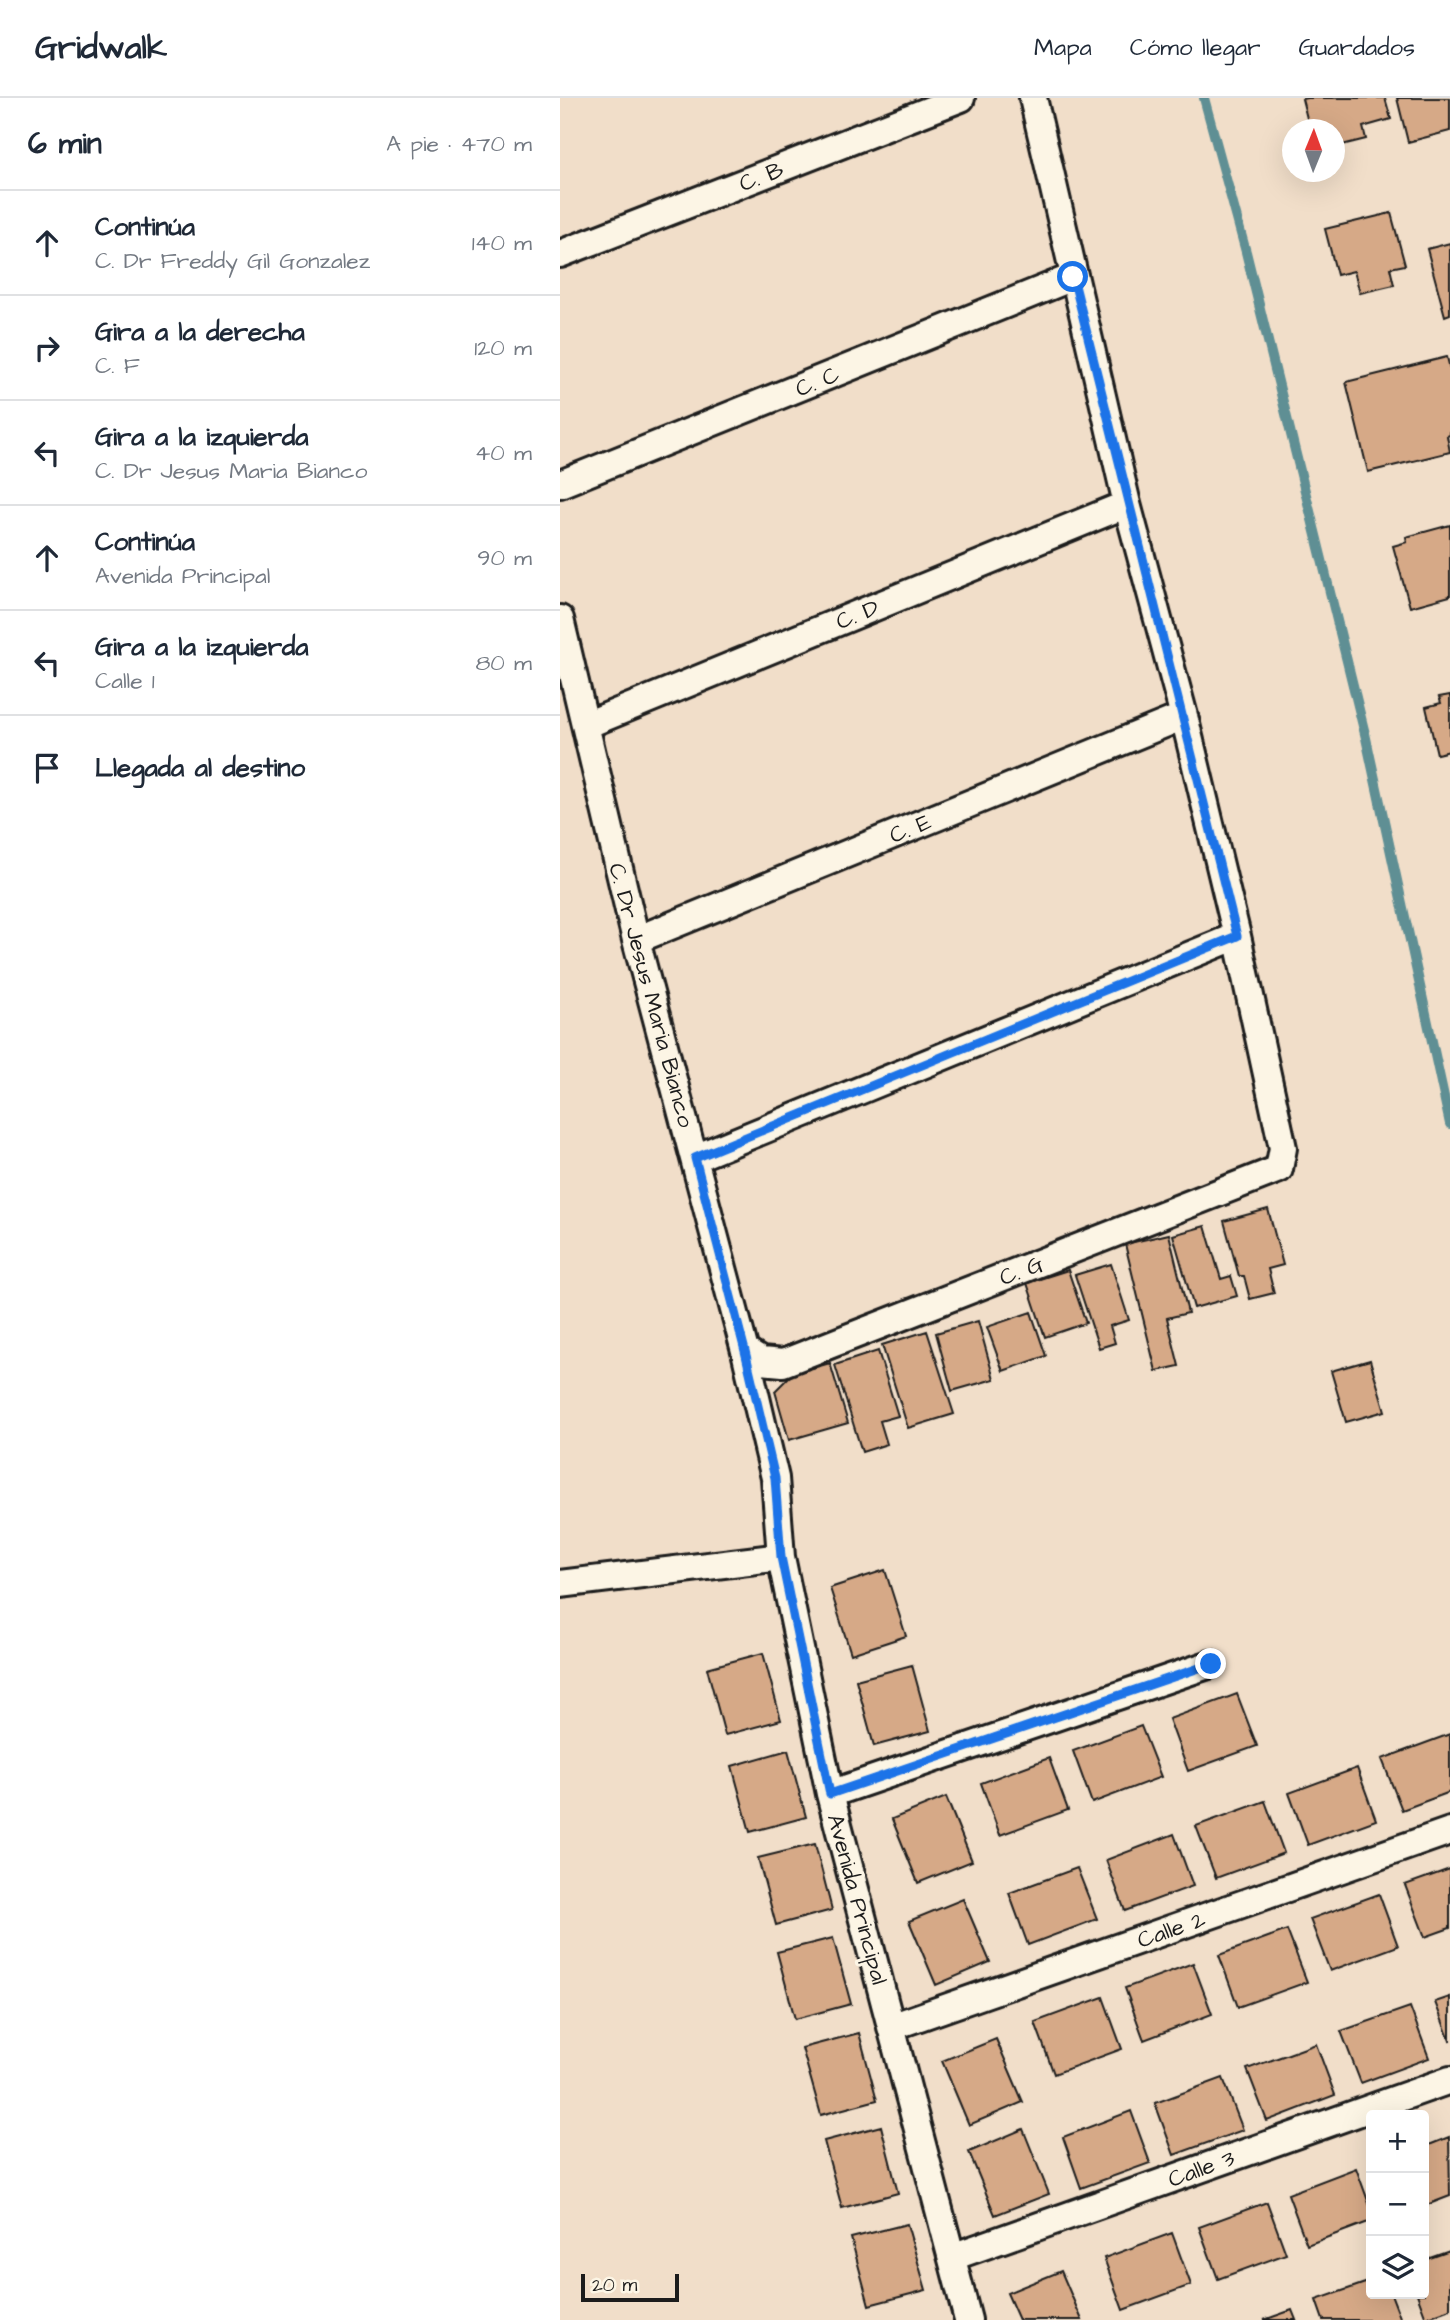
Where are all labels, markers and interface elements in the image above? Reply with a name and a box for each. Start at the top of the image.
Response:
text: Gridwalk [35,25,167,71]
text: Mapa [1034,31,1092,65]
text: Cómo llegar [1130,31,1260,65]
text: Guardados [1298,31,1415,65]
north arrow [1282,119,1345,182]
text: 6 min [28,123,102,165]
text: A pie · 470 m [386,128,532,160]
street label: C. B [735,154,788,200]
text: Continúa [95,209,195,245]
icon: ahead [28,224,66,262]
text: 140 m [472,227,532,259]
text: C. Dr Freddy Gil Gonzalez [95,245,370,277]
route start [1057,261,1088,292]
text: Gira a la derecha [95,314,305,350]
icon: right [28,329,66,367]
text: 120 m [474,332,532,364]
text: C. F [95,350,140,382]
street label: C. C [791,359,844,405]
text: Gira a la izquierda [95,419,309,455]
icon: left [28,434,66,472]
text: 40 m [475,437,532,469]
text: C. Dr Jesus Maria Bianco [95,455,367,487]
text: Continúa [95,524,195,560]
icon: ahead [28,539,66,577]
text: 90 m [477,542,532,574]
text: Avenida Principal [95,560,270,592]
street label: C. D [831,592,884,638]
text: Gira a la izquierda [95,629,309,665]
icon: left [28,644,66,682]
text: 80 m [475,647,532,679]
text: Calle 1 [95,665,155,697]
icon: arrive [28,749,66,787]
text: Llegada al destino [95,750,305,786]
street label: C. E [885,806,936,852]
street label: C. Dr Jesus Maria Bianco [600,860,702,1131]
street label: C. G [995,1248,1048,1294]
route end [1195,1648,1226,1679]
street label: Avenida Principal [819,1810,895,1988]
street label: Calle 2 [1133,1903,1210,1956]
map controls [1366,2110,1429,2299]
button: + [1366,2110,1429,2173]
street label: Calle 3 [1164,2142,1239,2196]
button: − [1366,2173,1429,2236]
button: layers [1366,2236,1429,2299]
scale bar [581,2271,679,2303]
text: 20 m [592,2272,637,2299]

